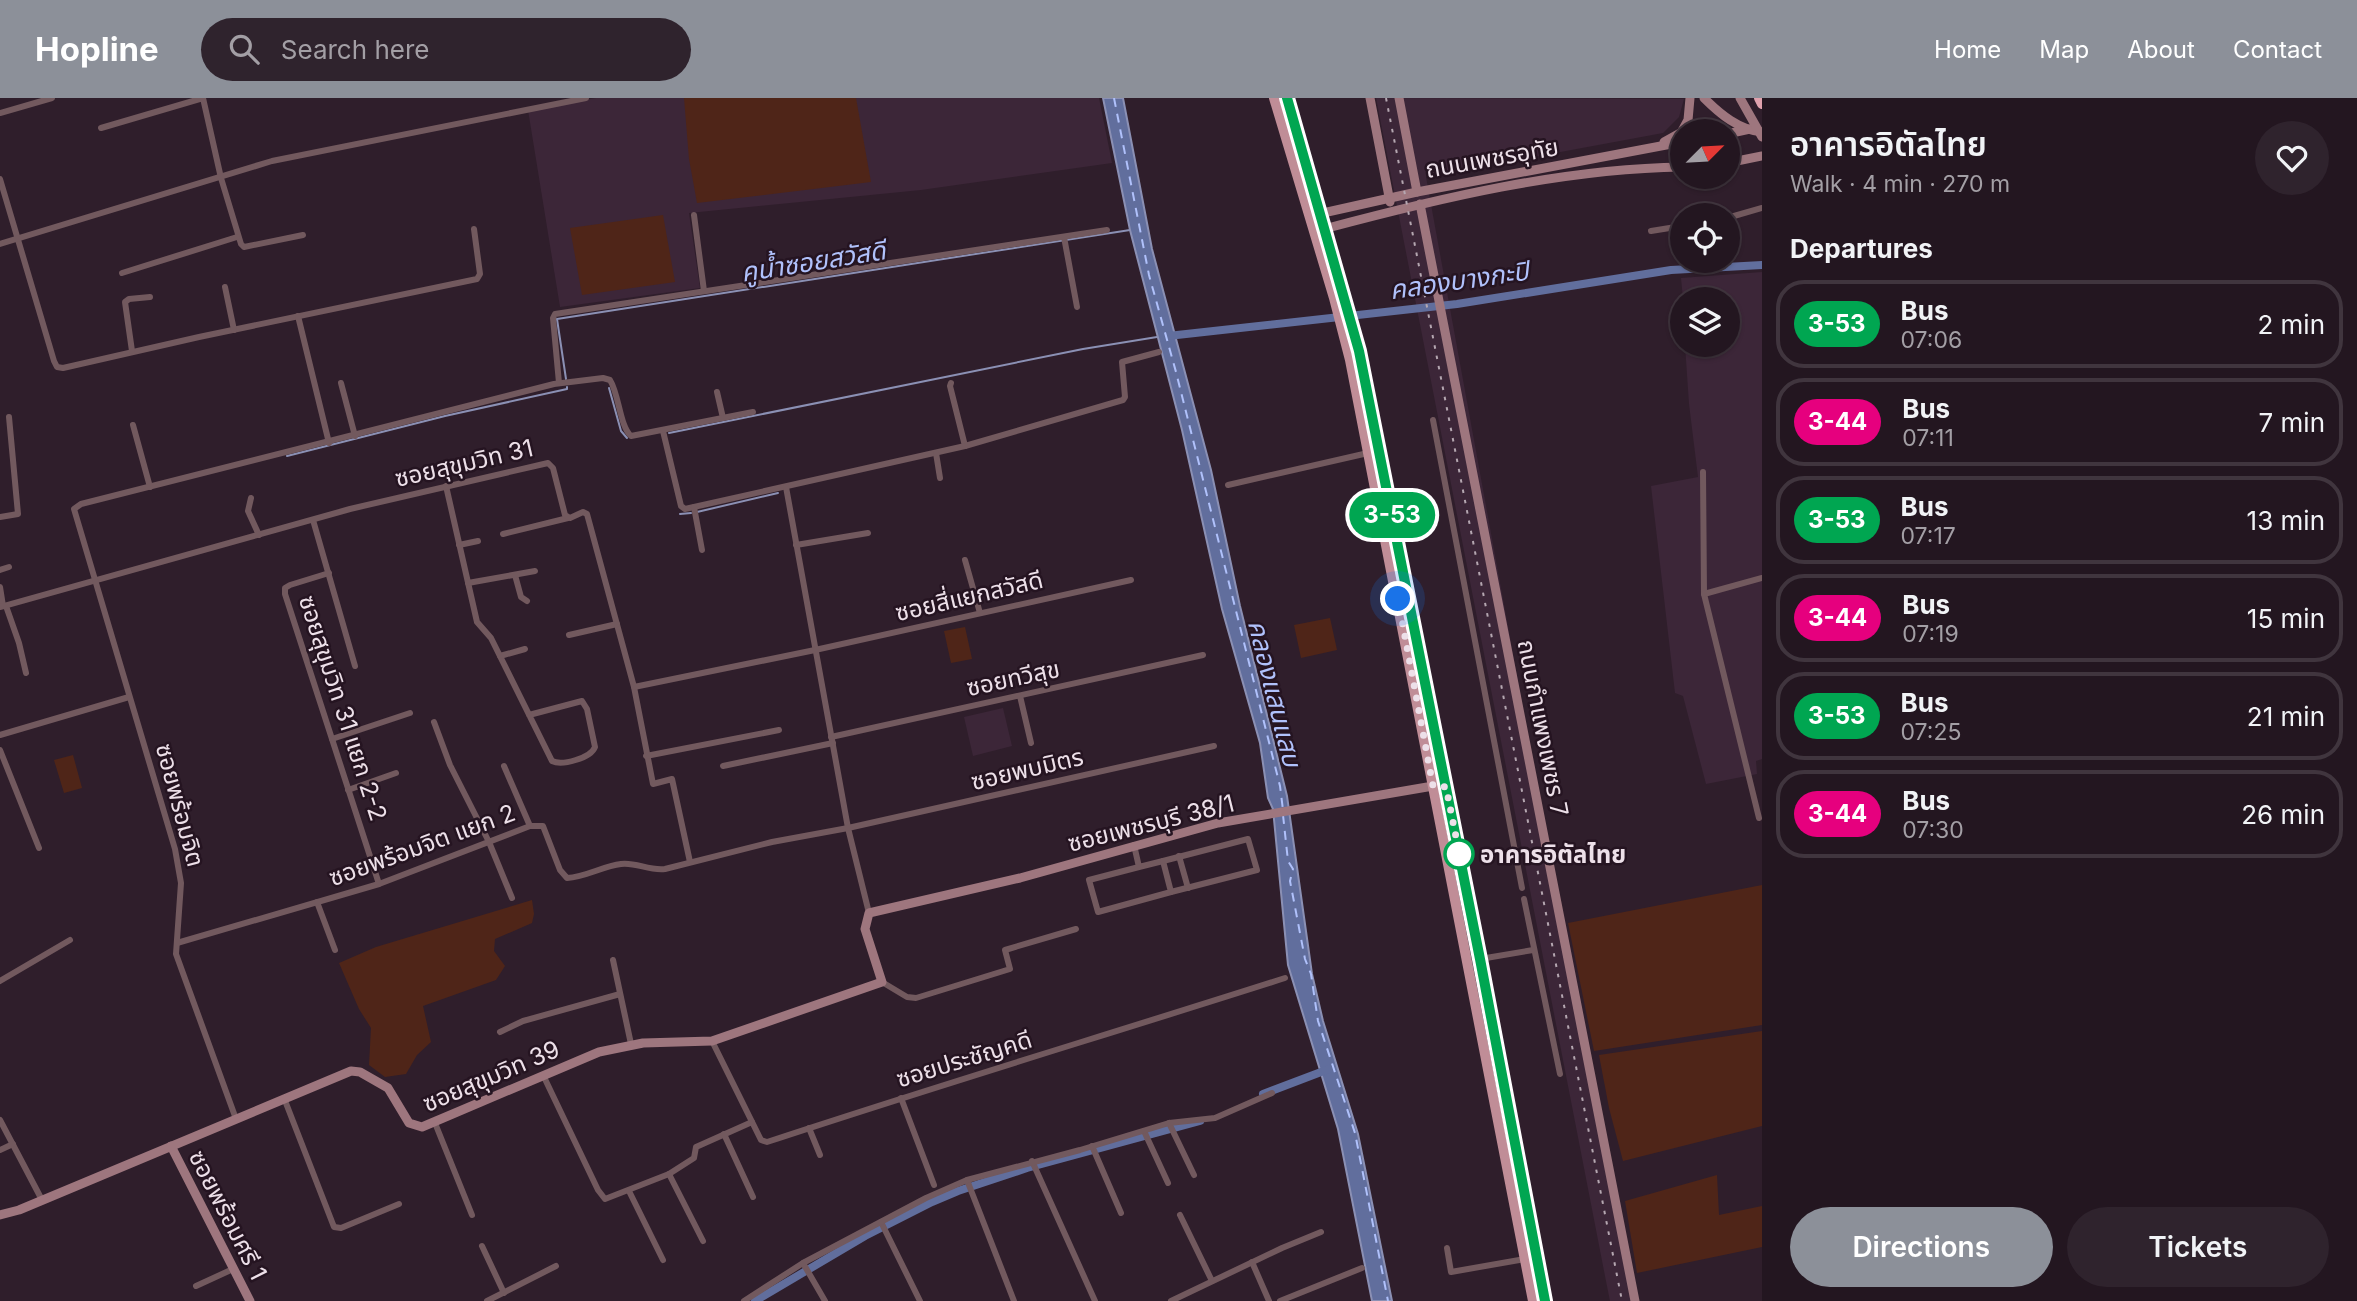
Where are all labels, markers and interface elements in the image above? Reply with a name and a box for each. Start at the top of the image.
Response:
search box [201,18,691,81]
text: Hopline [35,29,159,69]
icon: search [225,30,263,68]
text: Search here [281,34,429,65]
text: Home [1934,35,2001,64]
text: Map [2039,35,2089,64]
text: About [2127,35,2195,64]
text: Contact [2233,35,2322,64]
north arrow [1670,119,1740,189]
map controls [1670,119,1740,357]
button: heart [2255,121,2329,195]
text: อาคารอิตัลไทย [1790,124,1987,164]
street label: ถนนเพชรอุทัย [1423,132,1561,185]
text: Walk · 4 min · 270 m [1790,170,2010,198]
button: locate [1670,203,1740,273]
water label: คูน้ำซอยสวัสดี [738,232,891,289]
text: Departures [1790,233,1933,264]
water label: คลองบางกะปิ [1388,254,1534,305]
button: layers [1670,287,1740,357]
text: Bus [1901,295,1949,326]
text: 3-53 [1808,309,1866,338]
text: 2 min [2257,309,2325,340]
text: 07:06 [1901,326,1962,354]
text: Bus [1902,393,1950,424]
text: 3-44 [1808,407,1867,436]
text: 7 min [2259,407,2325,438]
text: 07:11 [1902,424,1954,452]
street label: ซอยสุขุมวิท 31 [392,433,536,494]
text: Bus [1901,491,1949,522]
line badge: 3-53 [1343,492,1441,538]
text: 3-53 [1363,500,1421,529]
text: 3-53 [1808,505,1866,534]
text: 13 min [2247,505,2325,536]
text: 07:17 [1901,522,1956,550]
street label: ซอยสี่แยกสวัสดี [892,563,1046,627]
your location [1380,581,1415,616]
text: Bus [1902,589,1950,620]
street label: ซอยสุขุมวิท 31 แยก 2-2 [292,592,393,825]
text: 3-44 [1808,603,1867,632]
text: 15 min [2247,603,2325,634]
water label: คลองแสนแสบ [1242,616,1309,772]
text: 07:19 [1902,620,1959,648]
street label: ถนนกำแพงเพชร 7 [1512,637,1574,819]
street label: ซอยทวีสุข [964,654,1063,703]
text: Bus [1901,687,1949,718]
text: 3-53 [1808,701,1866,730]
text: 21 min [2247,701,2325,732]
text: 07:25 [1901,718,1962,746]
street label: ซอยพร้อมจิต [150,740,210,870]
street label: ซอยพบมิตร [968,742,1086,796]
text: Bus [1902,785,1950,816]
street label: ซอยเพชรบุรี 38/1 [1065,788,1238,859]
street label: ซอยพร้อมจิต แยก 2 [325,798,519,892]
text: 3-44 [1808,799,1867,828]
text: 26 min [2241,799,2325,830]
text: 07:30 [1902,816,1964,844]
marker: อาคารอิตัลไทย [1444,839,1474,869]
place label: อาคารอิตัลไทย [1480,840,1626,869]
street label: ซอยประชัญคดี [893,1025,1035,1093]
street label: ซอยสุขุมวิท 39 [418,1034,564,1119]
street label: ซอยพร้อมศรี 1 [183,1145,273,1285]
button: Directions [1790,1207,2053,1287]
button: Tickets [2067,1207,2329,1287]

